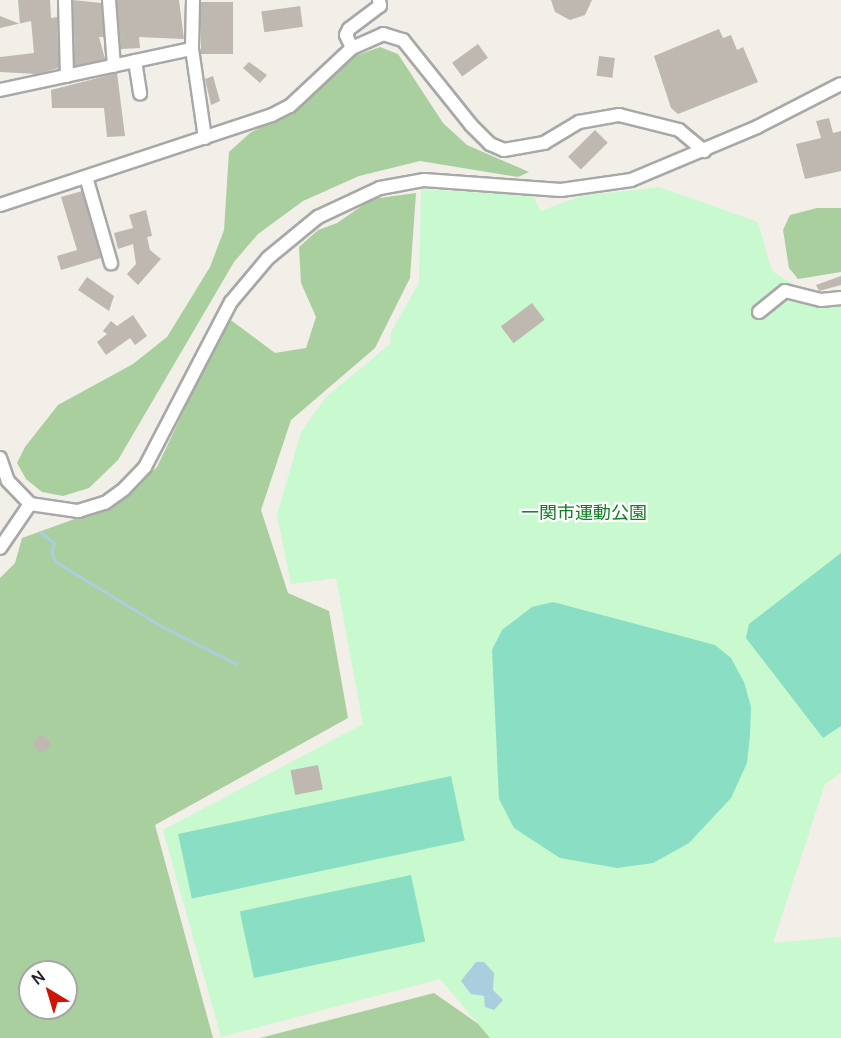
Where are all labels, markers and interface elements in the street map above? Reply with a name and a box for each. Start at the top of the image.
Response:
park label: 一関市運動公園 [521,501,647,523]
north arrow [18,960,78,1020]
text: N [27,965,49,990]

